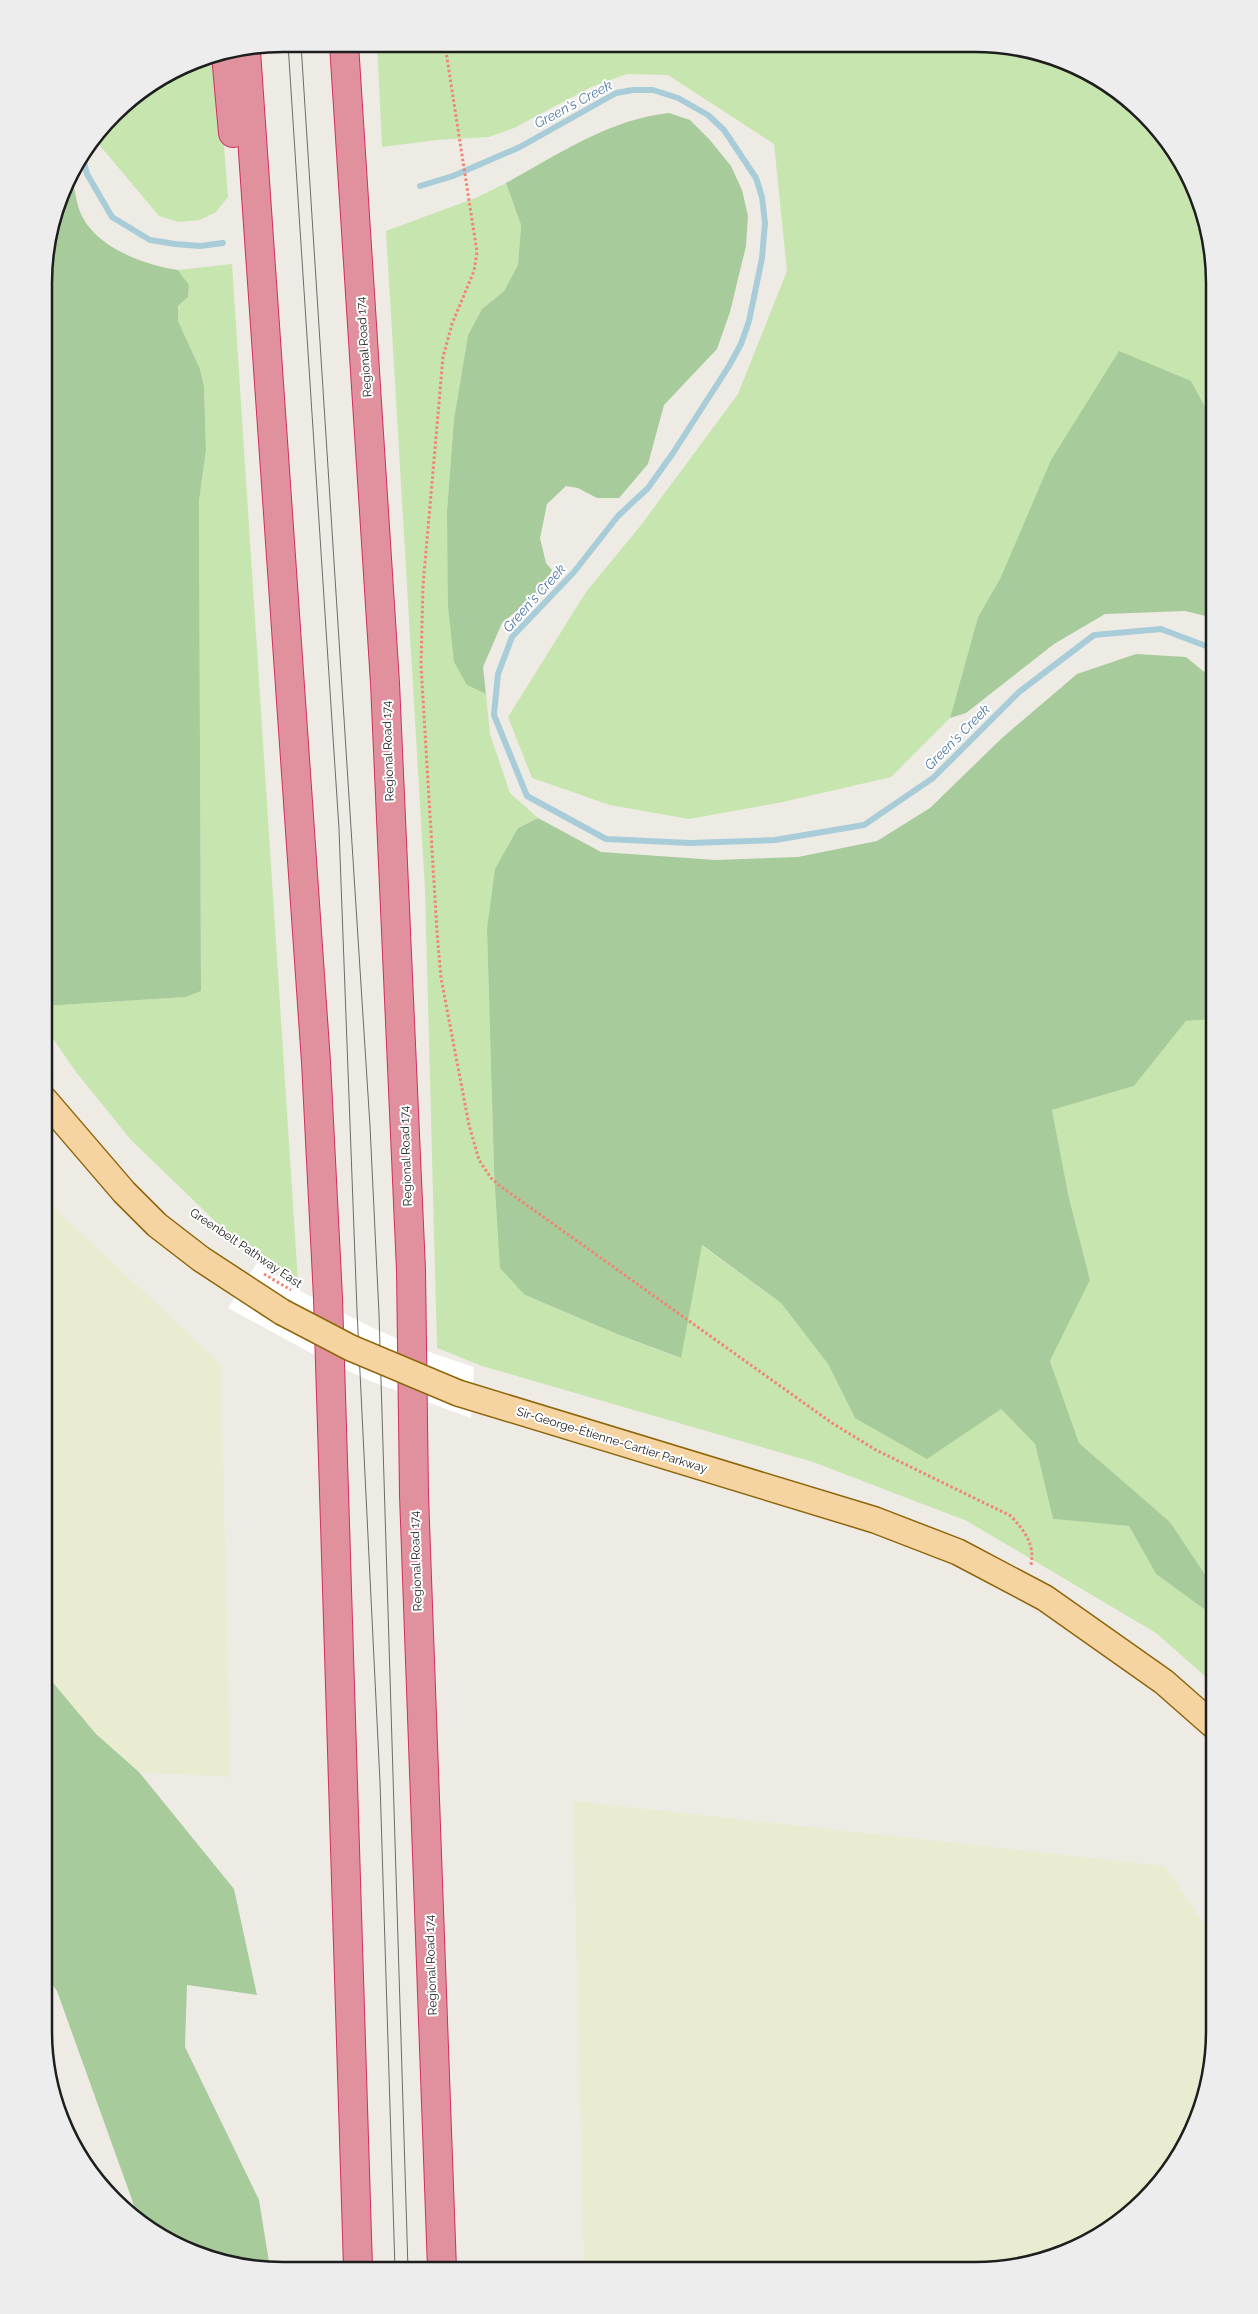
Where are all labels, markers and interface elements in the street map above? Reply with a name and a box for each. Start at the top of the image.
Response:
water label: Green's Creek [531,77,615,131]
street label: Regional Road 174 [353,296,374,398]
water label: Green's Creek [499,560,569,635]
street label: Regional Road 174 [379,700,397,802]
water label: Green's Creek [921,701,993,773]
street label: Regional Road 174 [397,1105,415,1207]
street label: Greenbelt Pathway East [187,1205,305,1291]
street label: Sir-George-Étienne-Cartier Parkway [515,1404,710,1476]
street label: Regional Road 174 [407,1510,425,1612]
street label: Regional Road 174 [422,1914,440,2016]

